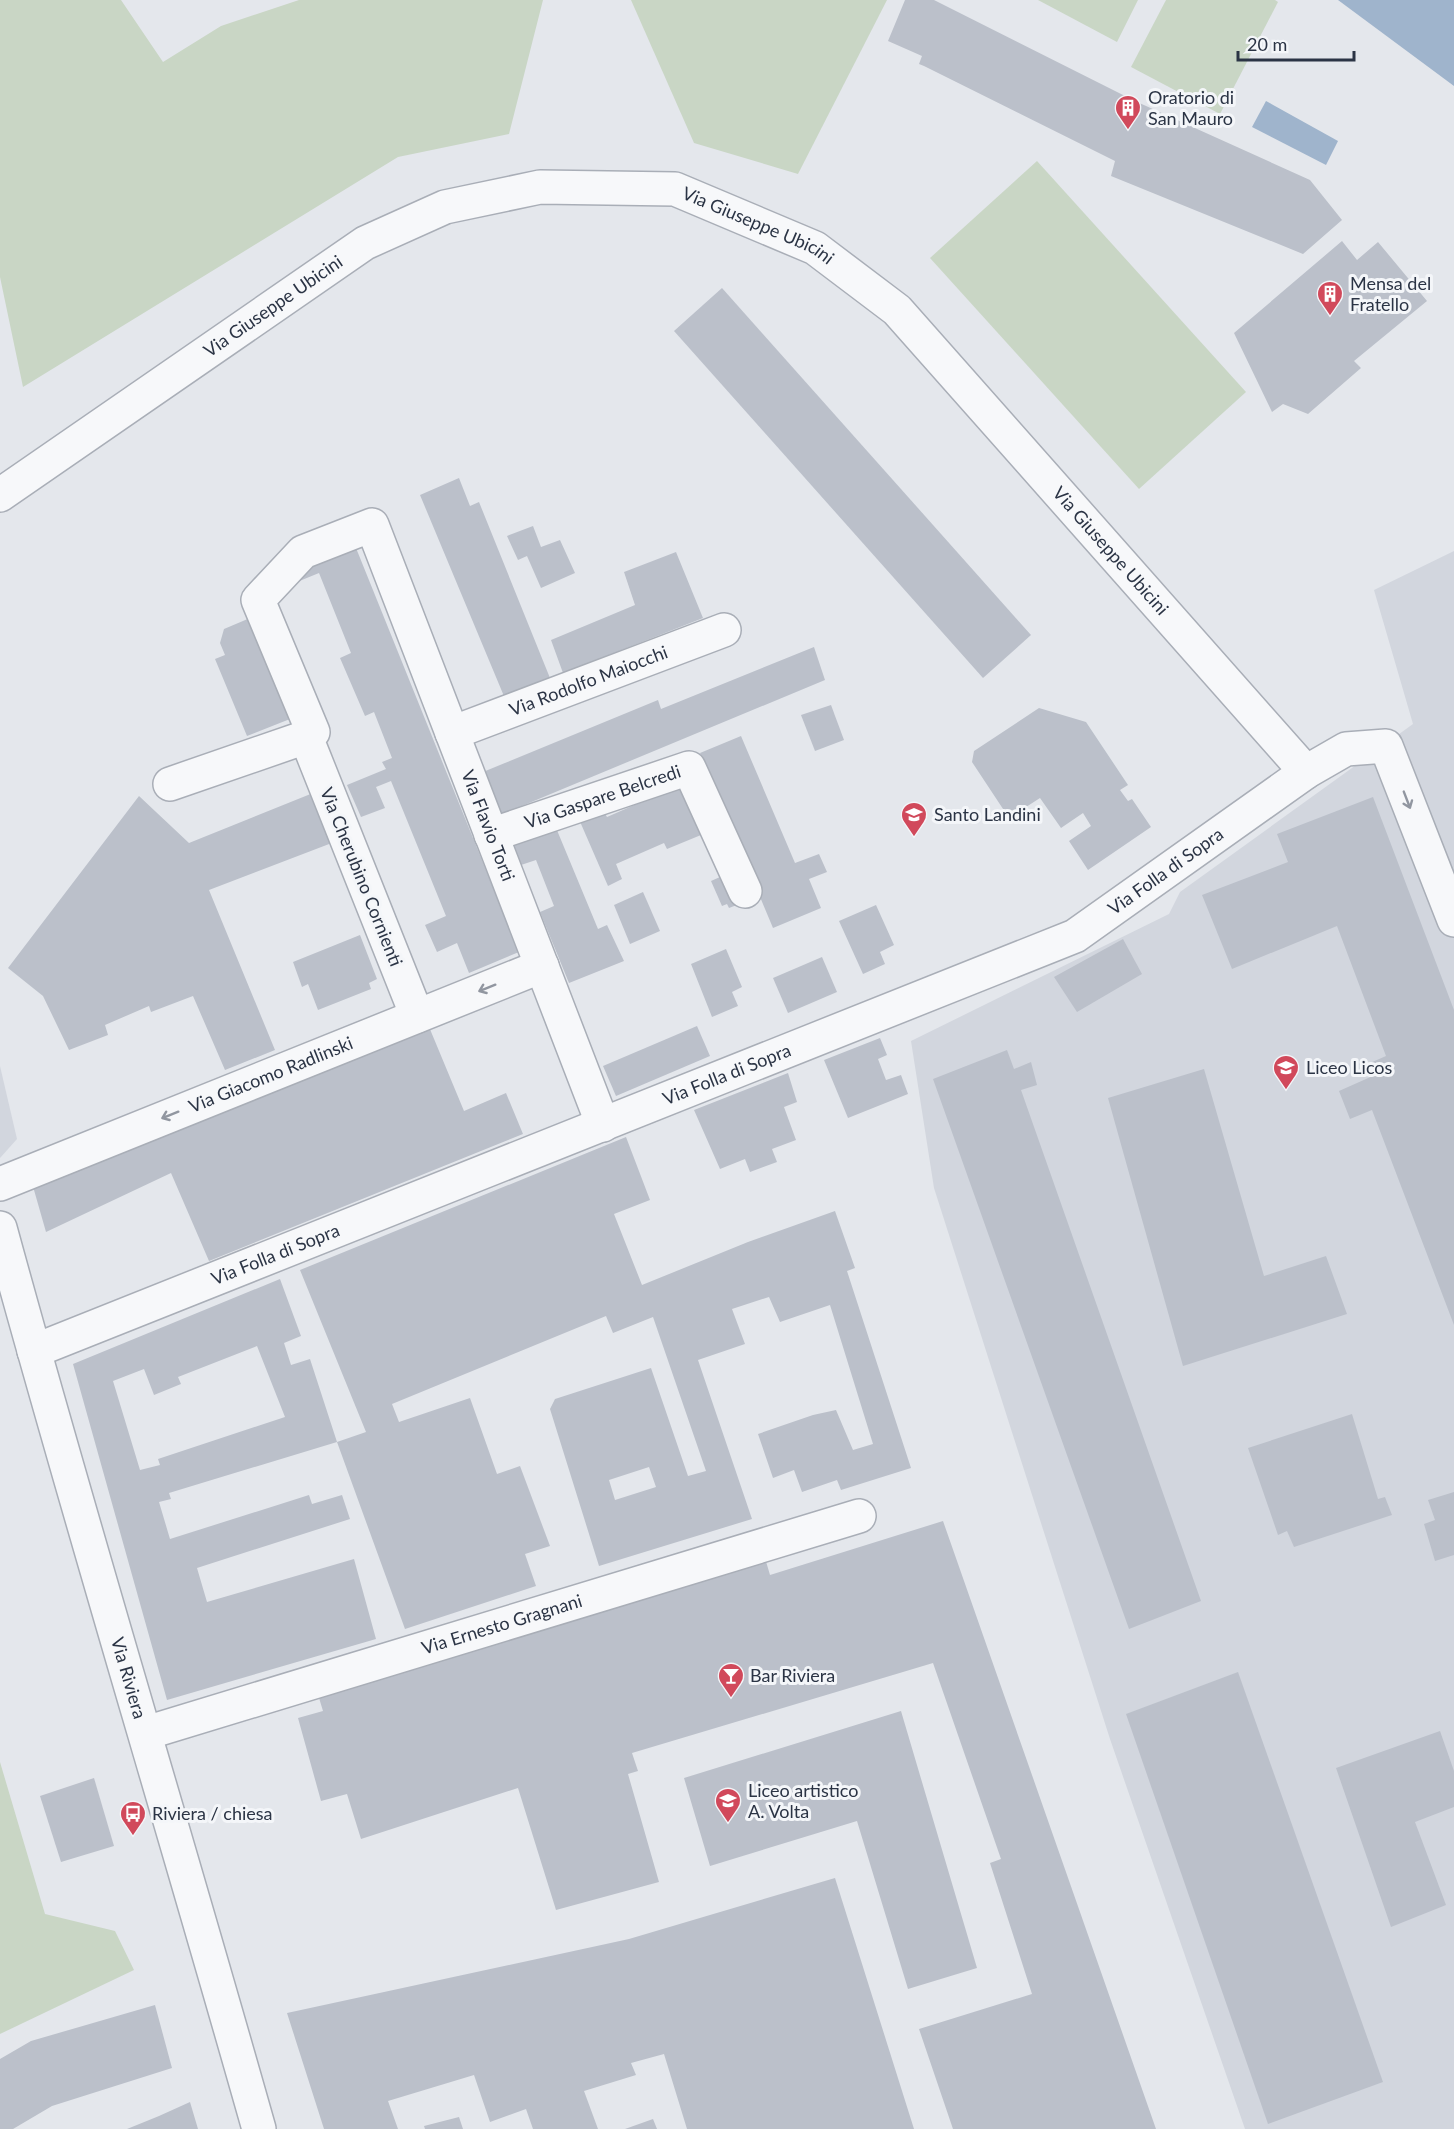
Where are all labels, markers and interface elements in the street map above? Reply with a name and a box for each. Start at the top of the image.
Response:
scale bar [1238,24,1354,62]
text: 20 m [1247,33,1287,55]
place label: Oratorio di San Mauro [1148,86,1234,129]
building icon: Oratorio di San Mauro [1113,93,1143,131]
street label: Via Giuseppe Ubicini [679,181,839,268]
street label: Via Giuseppe Ubicini [199,250,346,361]
place label: Mensa del Fratello [1350,272,1431,315]
building icon: Mensa del Fratello [1315,279,1345,317]
street label: Via Giuseppe Ubicini [1049,482,1174,619]
street label: Via Rodolfo Maiocchi [506,640,671,720]
street label: Via Gaspare Belcredi [522,760,683,833]
street label: Via Flavio Torti [457,767,520,884]
street label: Via Cherubino Cornienti [316,784,408,969]
one-way arrow [1403,790,1414,809]
school or university icon: Santo Landini [899,800,929,838]
place label: Santo Landini [934,803,1041,825]
street label: Via Folla di Sopra [1103,822,1227,919]
one-way arrow [479,983,497,994]
street label: Via Giacomo Radlinski [185,1031,356,1117]
street label: Via Folla di Sopra [659,1038,794,1109]
school or university icon: Liceo Licos [1271,1053,1301,1091]
place label: Liceo Licos [1306,1056,1393,1078]
one-way arrow [161,1110,180,1121]
street label: Via Folla di Sopra [208,1218,342,1289]
street label: Via Ernesto Gragnani [419,1589,584,1659]
street label: Via Riviera [107,1634,152,1721]
bar icon: Bar Riviera [716,1661,746,1699]
place label: Bar Riviera [750,1664,835,1686]
place label: Liceo artistico A. Volta [748,1779,858,1822]
school or university icon: Liceo artistico A. Volta [713,1786,743,1824]
bus stop icon: Riviera / chiesa [118,1799,148,1837]
place label: Riviera / chiesa [152,1802,273,1824]

